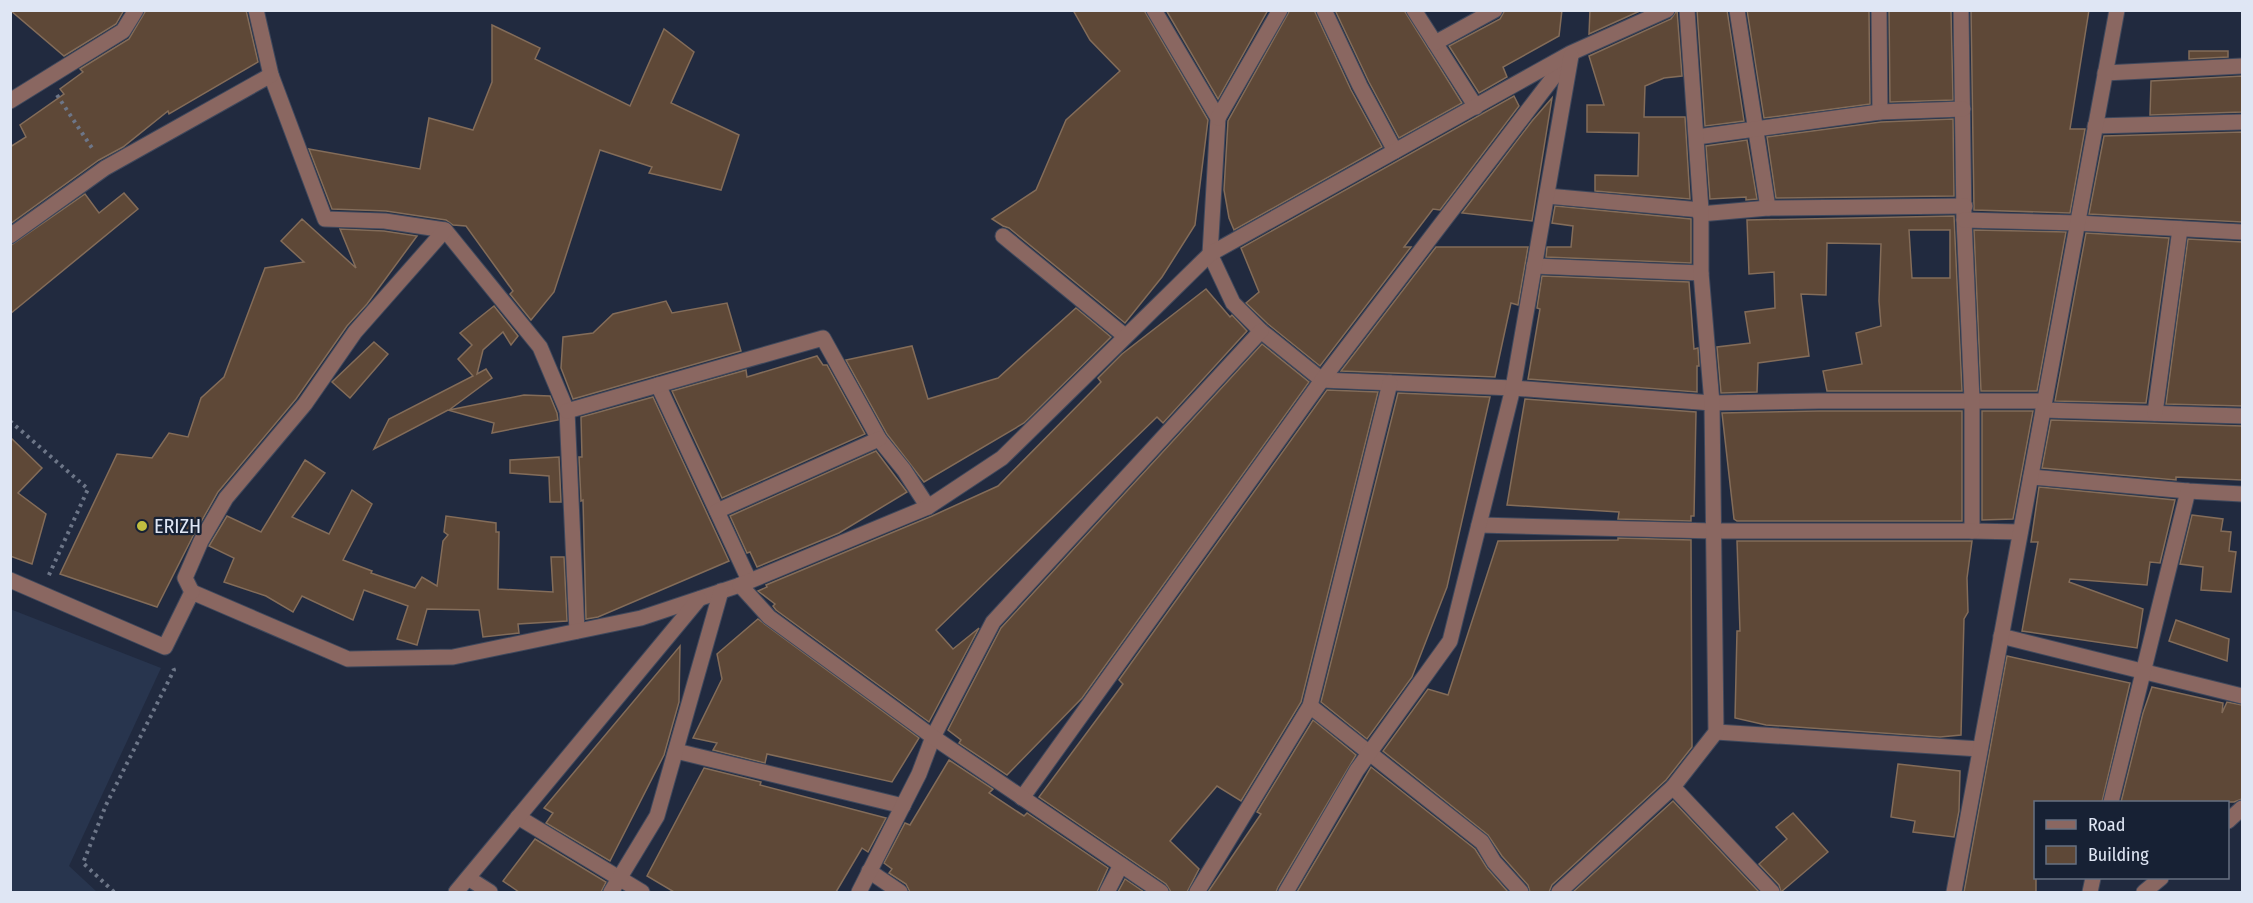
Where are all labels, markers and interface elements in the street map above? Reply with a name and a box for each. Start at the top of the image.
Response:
place label: ERIZH [154,514,201,538]
marker: ERIZH [135,519,149,533]
legend [2034,801,2229,879]
text: Road [2088,814,2125,836]
text: Building [2088,844,2149,866]

